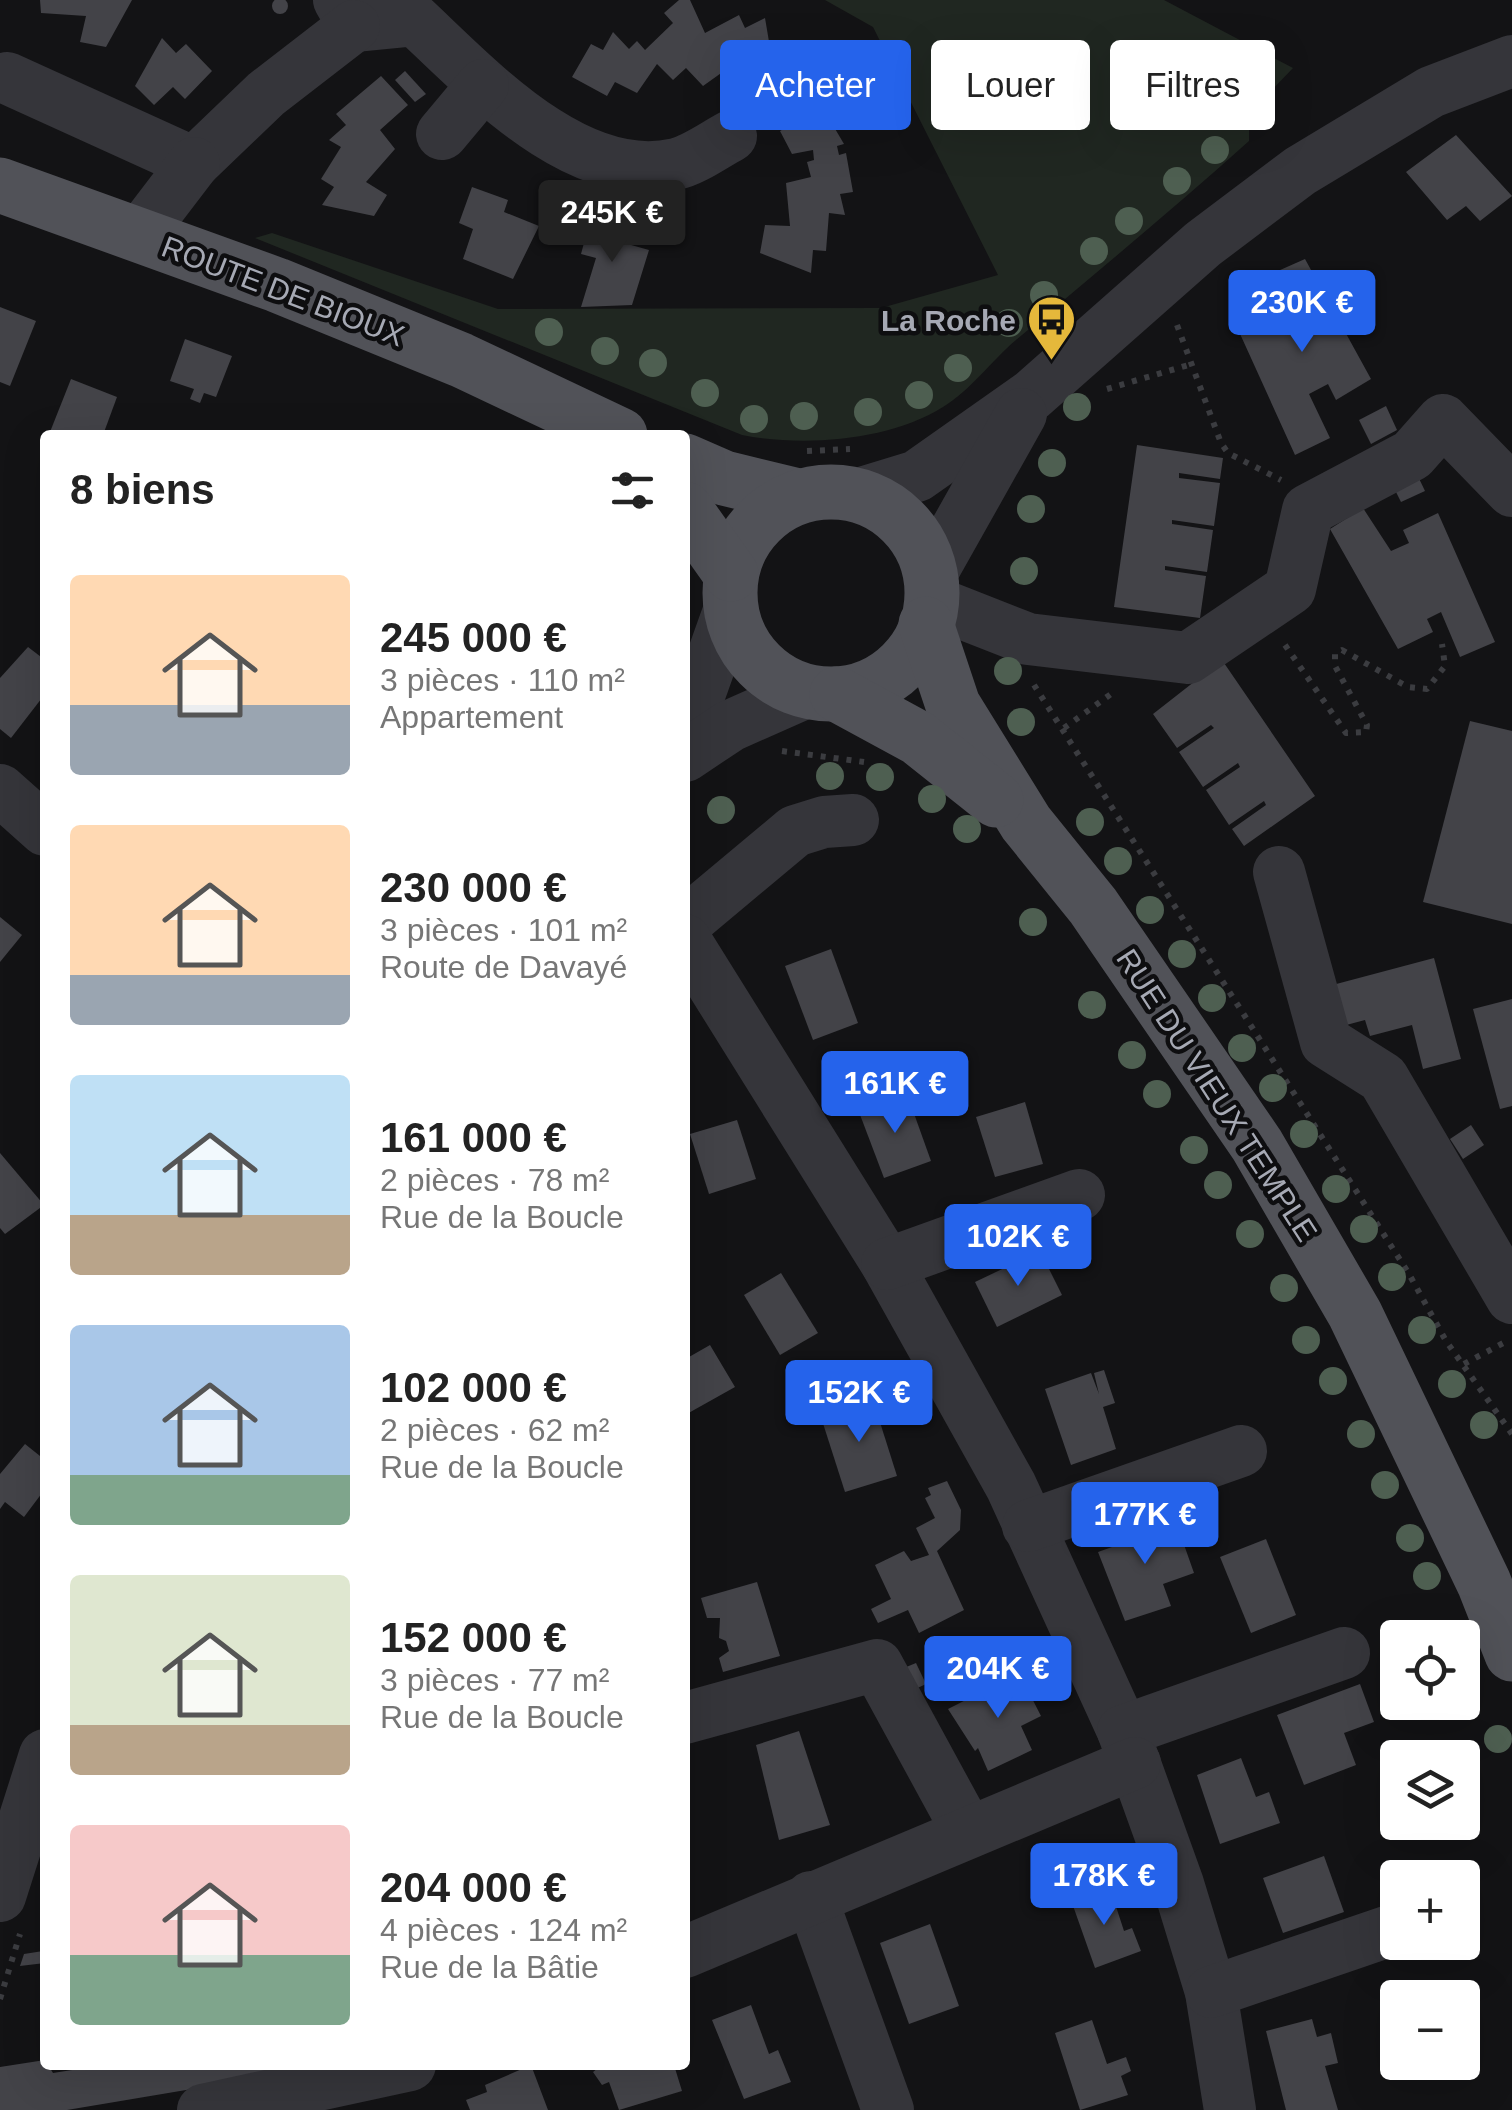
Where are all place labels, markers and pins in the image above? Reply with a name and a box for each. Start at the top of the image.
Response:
pin: 245K € [531,180,693,265]
pin: 230K € [1221,270,1383,355]
bus stop icon: La Roche [1025,294,1077,362]
place label: La Roche [881,304,1016,337]
pin: 161K € [814,1051,976,1136]
pin: 102K € [937,1204,1099,1289]
pin: 152K € [778,1360,940,1445]
pin: 177K € [1064,1482,1226,1567]
pin: 204K € [917,1636,1079,1721]
pin: 178K € [1023,1843,1185,1928]

